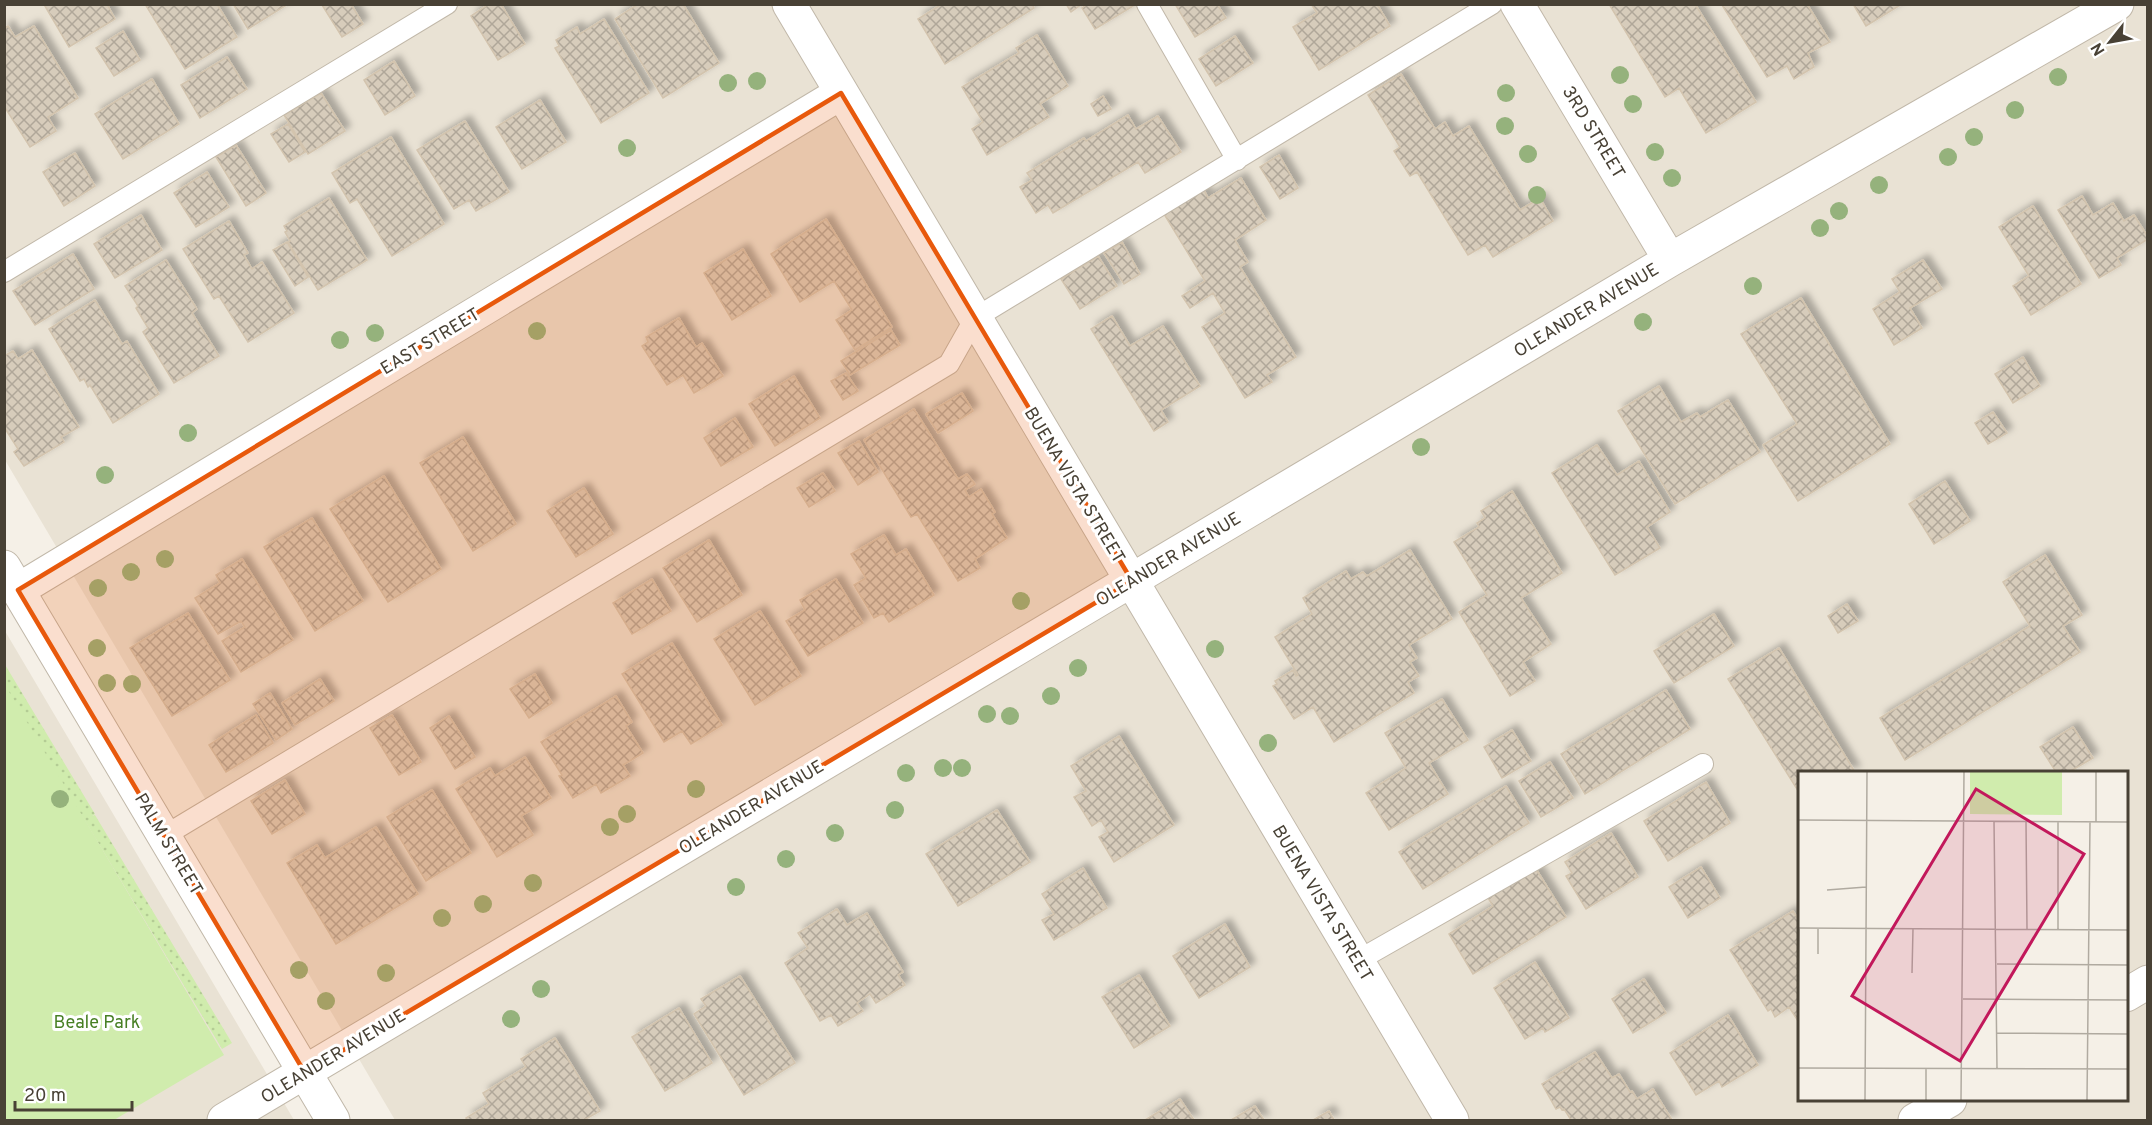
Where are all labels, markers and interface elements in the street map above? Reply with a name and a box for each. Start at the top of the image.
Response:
north arrow [2080,12,2140,72]
text: N [2087,39,2110,59]
street label: 3RD STREET [1556,82,1629,183]
street label: OLEANDER AVENUE [1510,259,1664,364]
street label: EAST STREET [377,304,485,381]
street label: BUENA VISTA STREET [1018,403,1129,568]
street label: OLEANDER AVENUE [1092,508,1246,613]
street label: OLEANDER AVENUE [675,756,829,861]
inset map [1798,771,2128,1101]
street label: PALM STREET [128,790,207,900]
street label: BUENA VISTA STREET [1266,821,1377,986]
street label: OLEANDER AVENUE [257,1005,411,1110]
park label: Beale Park [54,1012,140,1035]
scale bar [15,1074,132,1112]
text: 20 m [24,1085,66,1108]

